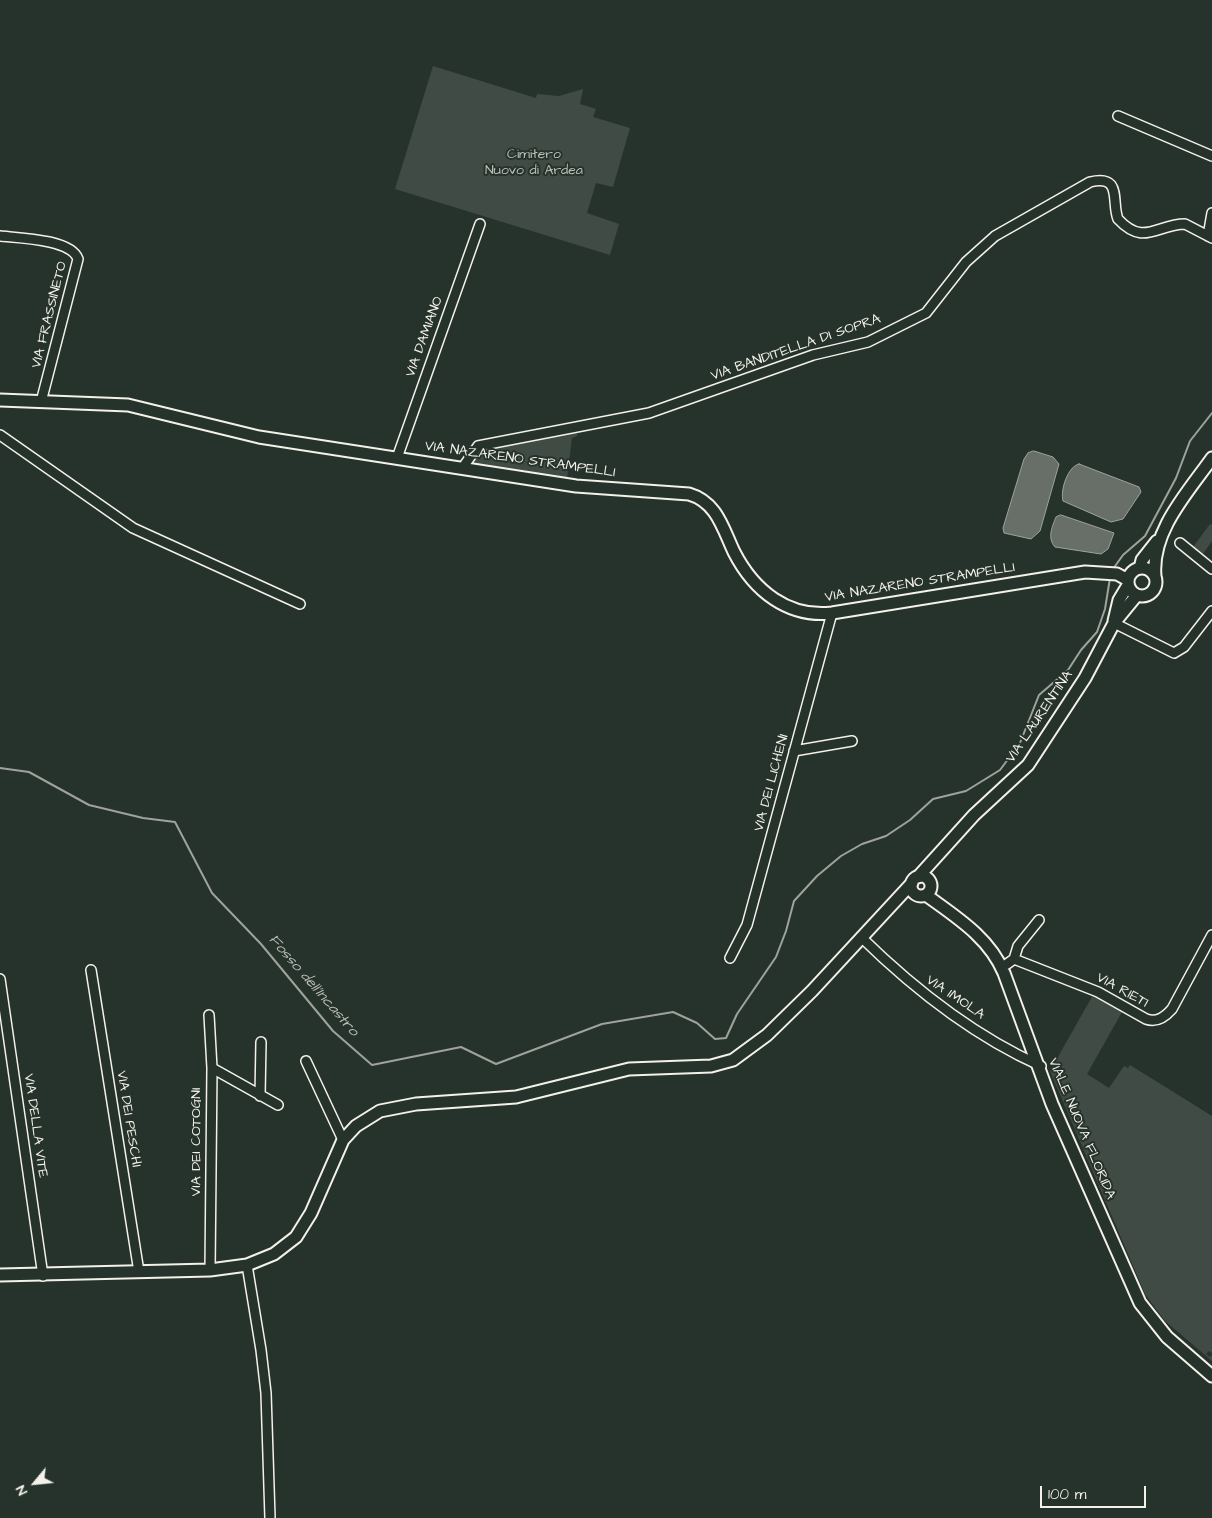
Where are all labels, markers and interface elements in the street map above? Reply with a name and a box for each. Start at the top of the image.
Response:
park label: Cimitero Nuovo di Ardea [485,147,583,180]
street label: VIA FRASSINETO [29,260,71,370]
street label: VIA DAMIANO [403,294,447,380]
street label: VIA BANDITELLA DI SOPRA [709,311,883,385]
street label: VIA NAZARENO STRAMPELLI [424,438,616,482]
street label: VIA NAZARENO STRAMPELLI [824,560,1016,606]
street label: VIA LAURENTINA [1003,668,1077,766]
street label: VIA DEI LICHENI [751,733,793,833]
water label: Fosso dell'Incastro [264,932,362,1040]
street label: VIA RIETI [1093,970,1151,1012]
street label: VIA IMOLA [922,972,988,1024]
street label: VIALE NUOVA FLORIDA [1044,1056,1118,1202]
street label: VIA DEI PESCHI [112,1070,144,1168]
street label: VIA DELLA VITE [19,1073,51,1179]
street label: VIA DEI COTOGNI [189,1088,205,1196]
north arrow [10,1458,60,1508]
scale bar [1042,1476,1148,1508]
text: N [11,1481,33,1499]
text: 100 m [1048,1484,1087,1505]

